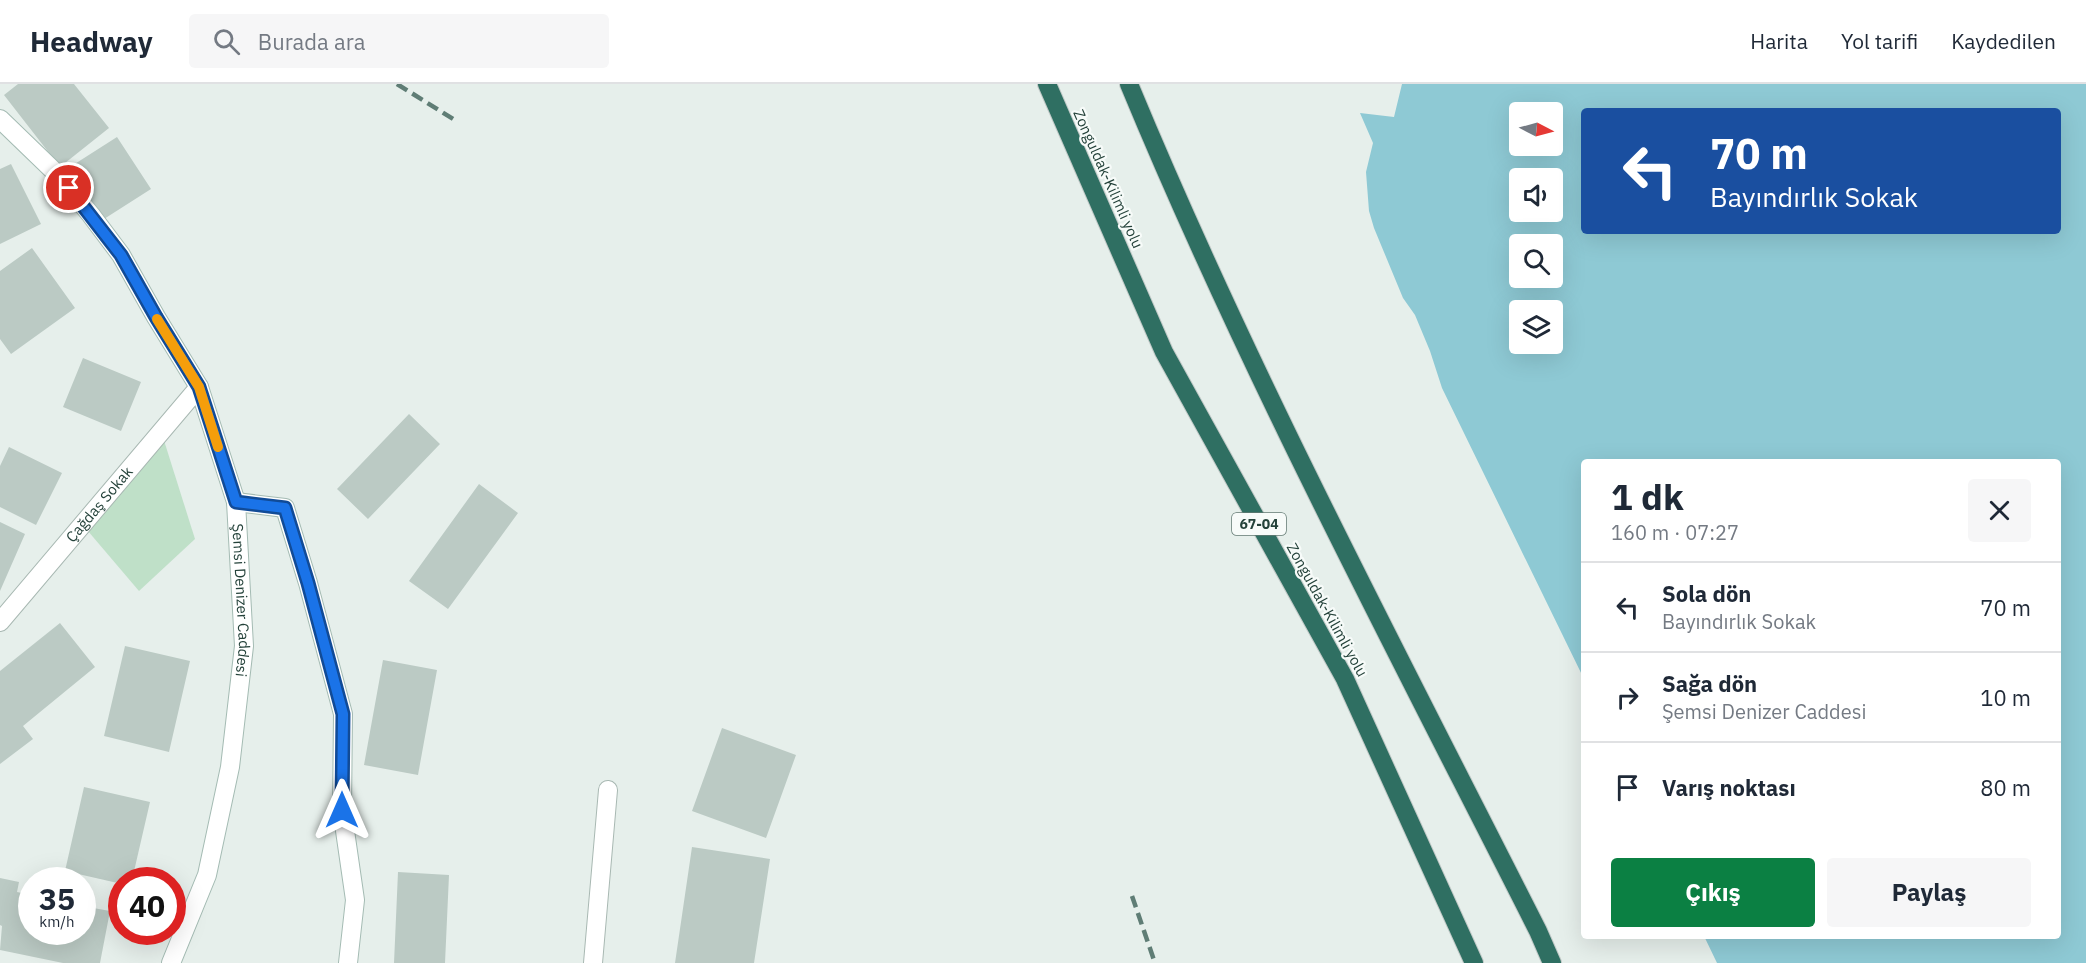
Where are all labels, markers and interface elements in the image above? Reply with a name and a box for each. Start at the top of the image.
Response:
search box [189,14,609,68]
text: Headway [30,23,153,60]
icon: search [210,25,243,58]
text: Burada ara [258,27,366,56]
text: Harita [1750,27,1808,55]
text: Yol tarifi [1841,27,1918,55]
text: Kaydedilen [1951,27,2056,55]
north arrow [1509,102,1563,156]
map controls [1509,102,1563,354]
street label: Zonguldak-Kilimli yolu [1069,106,1148,251]
text: 70 m [1710,126,1808,181]
icon: left [1611,132,1689,210]
pin [43,162,94,213]
button: sound [1509,168,1563,222]
icon: arrive [52,171,85,204]
text: Bayındırlık Sokak [1710,179,1918,214]
button: search [1509,234,1563,288]
button: layers [1509,300,1563,354]
street label: Çağdaş Sokak [62,462,137,546]
text: 1 dk [1611,473,1684,520]
button: close [1968,479,2031,542]
road number: 67-04 [1232,513,1286,535]
text: 160 m · 07:27 [1611,519,1739,546]
street label: Şemsi Denizer Caddesi [228,523,254,678]
street label: Zonguldak-Kilimli yolu [1283,540,1372,680]
text: Sola dön [1662,579,1751,608]
icon: left [1611,591,1644,624]
text: 70 m [1980,593,2031,622]
text: Bayındırlık Sokak [1662,608,1816,635]
text: Sağa dön [1662,669,1757,698]
icon: right [1611,681,1644,714]
text: 10 m [1980,683,2031,712]
text: Şemsi Denizer Caddesi [1662,698,1866,725]
icon: arrive [1611,771,1644,804]
text: Varış noktası [1662,773,1796,802]
text: 80 m [1980,773,2031,802]
position arrow [310,778,374,842]
button: Çıkış [1611,858,1815,927]
button: Paylaş [1827,858,2031,927]
speed limit sign: 40 [108,867,186,945]
text: 35 [39,879,75,918]
text: km/h [39,912,75,931]

